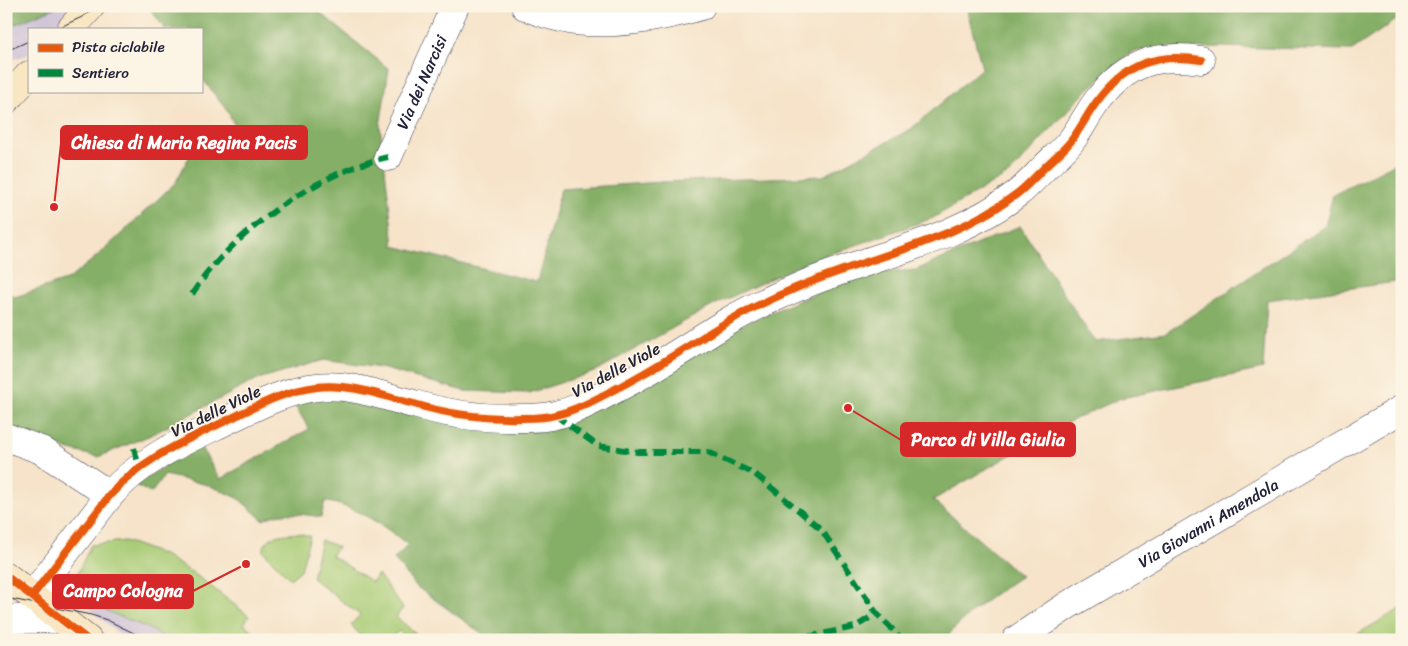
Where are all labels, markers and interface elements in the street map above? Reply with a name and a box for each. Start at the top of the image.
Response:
legend [28,28,202,92]
street label: Via dei Narcisi [388,30,455,134]
text: Pista ciclabile [72,34,165,60]
text: Sentiero [72,60,129,86]
callout: Chiesa di Maria Regina Pacis [61,126,307,159]
text: Chiesa di Maria Regina Pacis [70,127,298,159]
street label: Via delle Viole [566,334,666,406]
street label: Via delle Viole [166,377,266,445]
callout: Parco di Villa Giulia [901,423,1075,456]
text: Parco di Villa Giulia [911,424,1066,456]
street label: Via Giovanni Amendola [1132,470,1284,576]
callout: Campo Cologna [53,575,193,608]
text: Campo Cologna [62,575,184,607]

